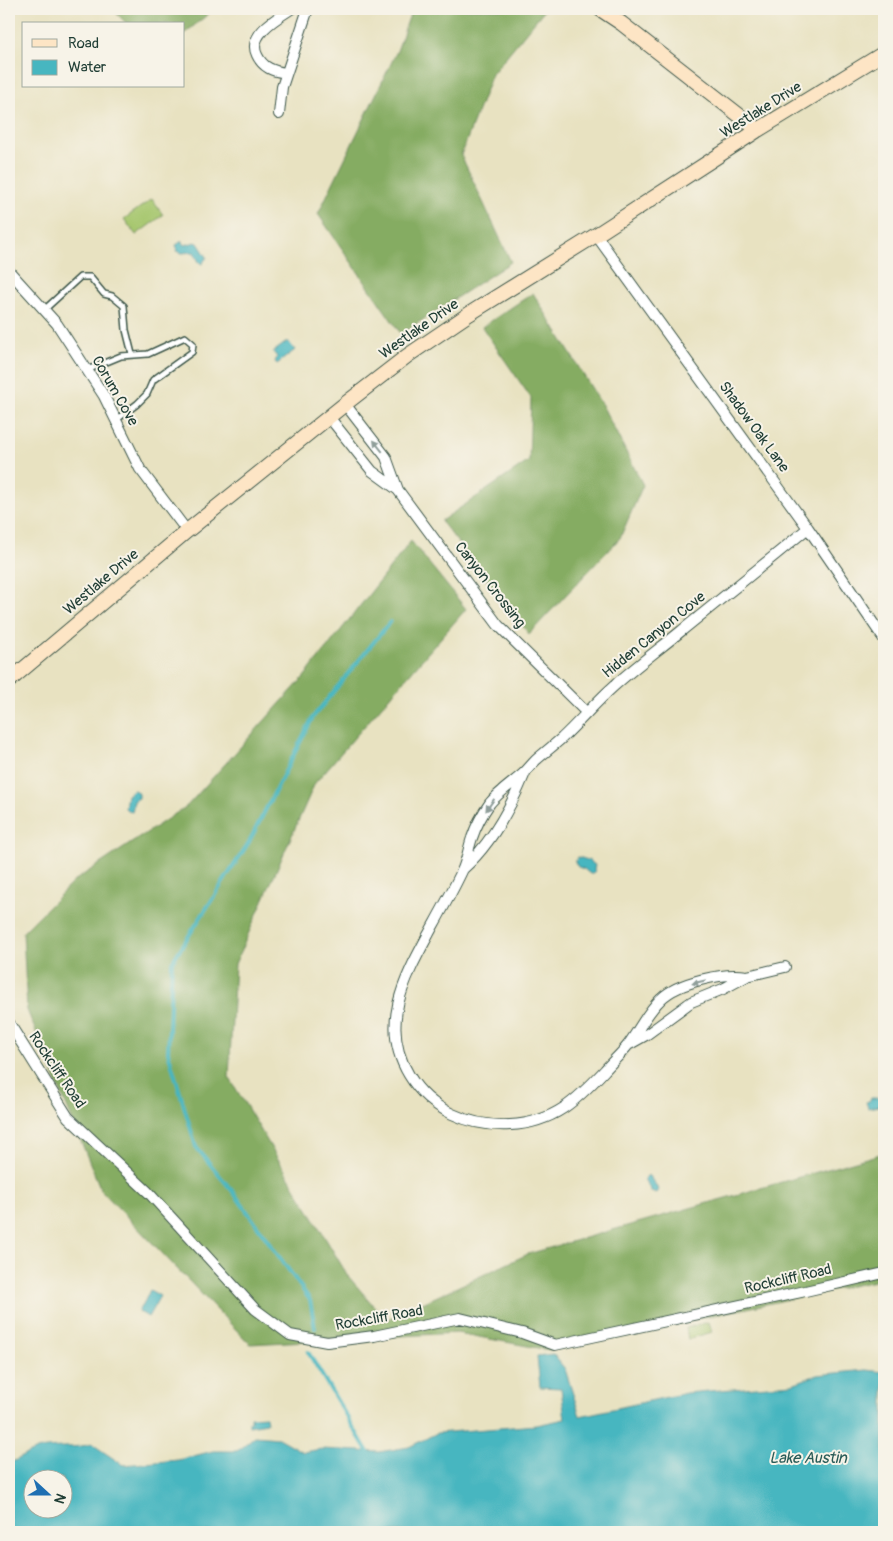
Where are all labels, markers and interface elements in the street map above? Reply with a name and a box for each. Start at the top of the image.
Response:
legend [22,22,185,88]
text: Road [68,34,99,53]
text: Water [68,58,107,77]
street label: Westlake Drive [717,77,806,143]
street label: Westlake Drive [376,294,463,363]
street label: Corum Cove [87,353,143,430]
street label: Shadow Oak Lane [715,378,794,477]
one-way arrow [373,439,383,453]
street label: Canyon Crossing [450,538,530,632]
street label: Westlake Drive [59,545,143,619]
street label: Hidden Canyon Cove [599,587,710,682]
one-way arrow [485,798,495,812]
one-way arrow [691,978,706,986]
street label: Rockcliff Road [24,1028,90,1112]
street label: Rockcliff Road [743,1260,833,1298]
street label: Rockcliff Road [334,1301,424,1335]
water label: Lake Austin [769,1448,848,1468]
north arrow [22,1468,72,1518]
text: N [50,1491,69,1506]

